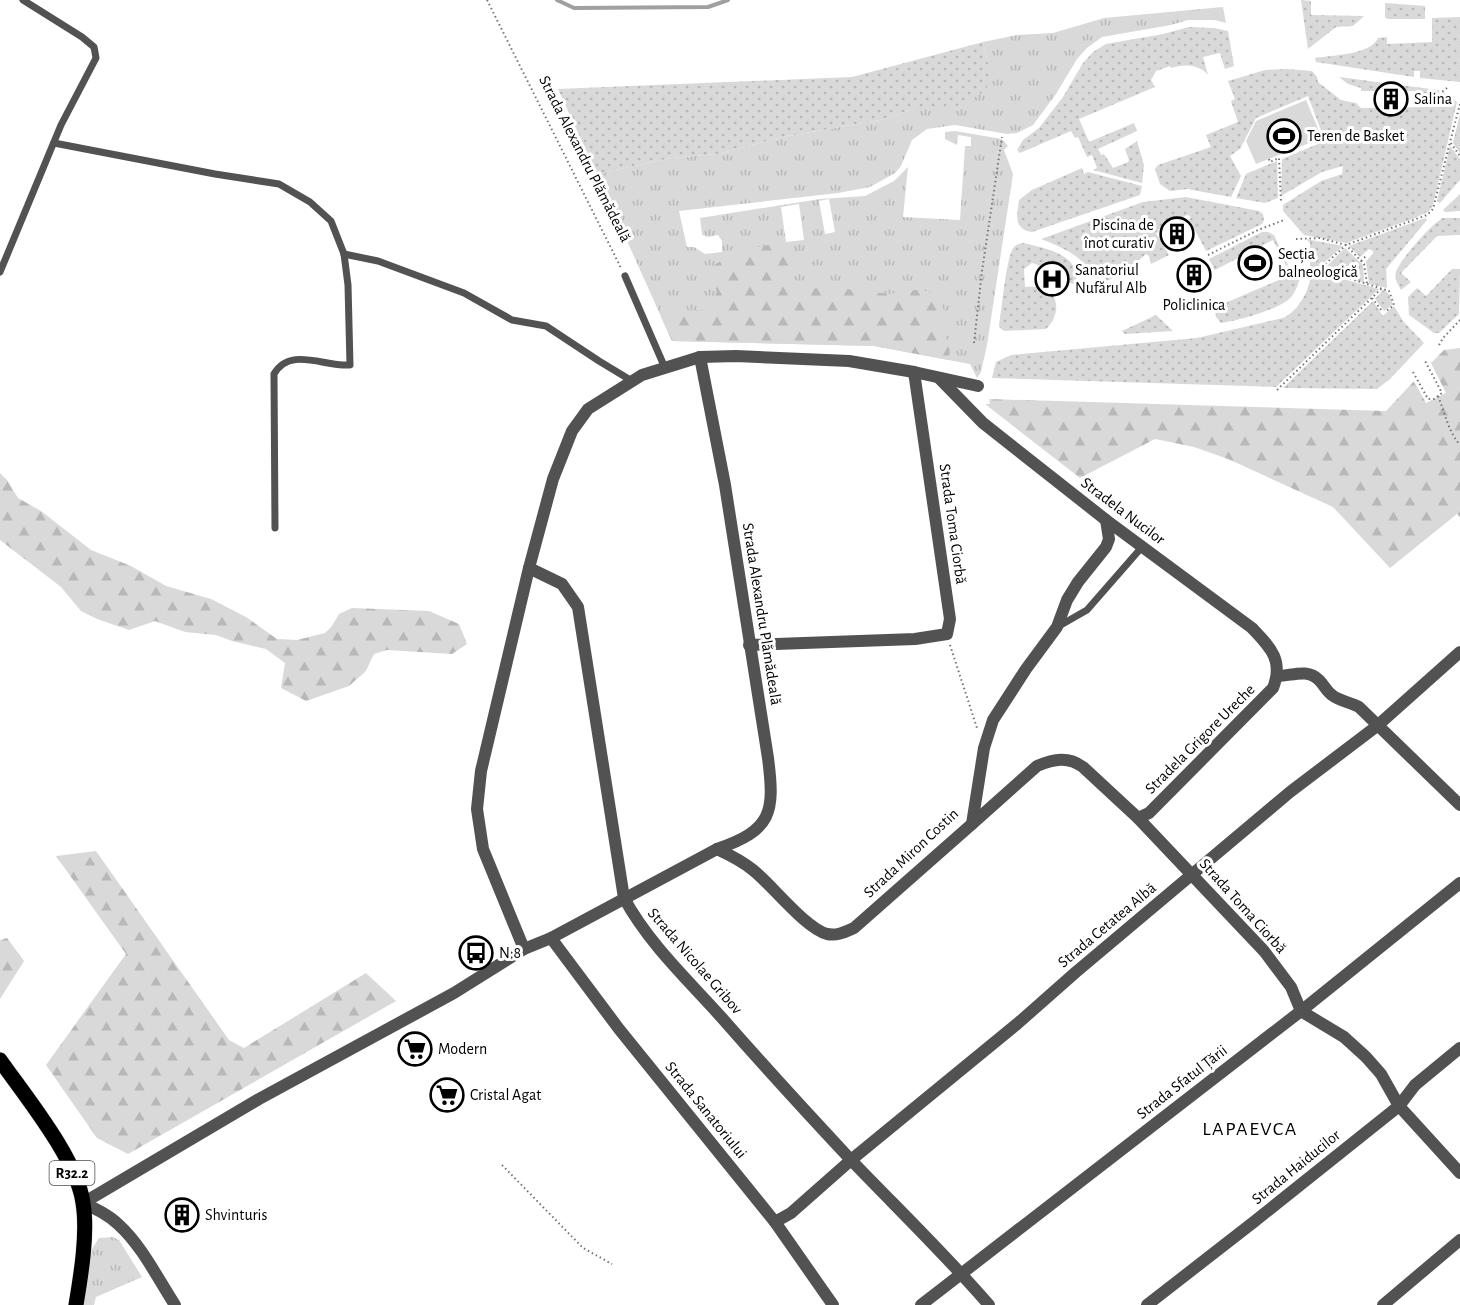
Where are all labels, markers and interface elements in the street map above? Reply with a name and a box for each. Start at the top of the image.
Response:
street label: Strada Alexandru Plămădeală [536,73,634,245]
building icon: Salina [1373,81,1409,117]
place label: Salina [1414,91,1452,107]
sports icon: Teren de Basket [1266,118,1302,154]
place label: Teren de Basket [1307,128,1404,144]
building icon: Piscina de înot curativ [1159,216,1195,252]
place label: Piscina de înot curativ [1083,217,1154,251]
sports icon: Secția balneologică [1237,245,1273,281]
place label: Secția balneologică [1278,246,1358,280]
building icon: Policlinica [1176,257,1212,293]
hospital icon: Sanatoriul Nufărul Alb [1034,261,1070,297]
place label: Sanatoriul Nufărul Alb [1075,262,1147,296]
place label: Policlinica [1163,297,1225,313]
street label: Strada Toma Ciorbă [937,463,969,585]
street label: Stradela Nucilor [1078,474,1169,548]
street label: Strada Alexandru Plămădeală [740,522,784,706]
street label: Stradela Grigore Ureche [1142,681,1258,797]
street label: Strada Miron Costin [861,805,961,901]
street label: Strada Toma Ciorbă [1196,856,1290,956]
street label: Strada Cetatea Albă [1055,880,1159,970]
street label: Strada Nicolae Gribov [645,905,745,1017]
bus stop icon: N:8 [458,935,494,971]
place label: N:8 [499,945,521,961]
supermarket icon: Modern [397,1031,433,1067]
place label: Modern [438,1041,487,1057]
street label: Strada Sfatul Țării [1134,1042,1231,1124]
street label: Strada Sanatoriului [662,1059,750,1161]
supermarket icon: Cristal Agat [429,1077,465,1113]
place label: Cristal Agat [470,1087,541,1103]
district label: LAPAEVCA [1202,1119,1298,1139]
street label: Strada Haiducilor [1249,1126,1344,1207]
road number: R32.2 [50,1161,94,1185]
building icon: Shvinturis [164,1197,200,1233]
place label: Shvinturis [205,1207,267,1223]

